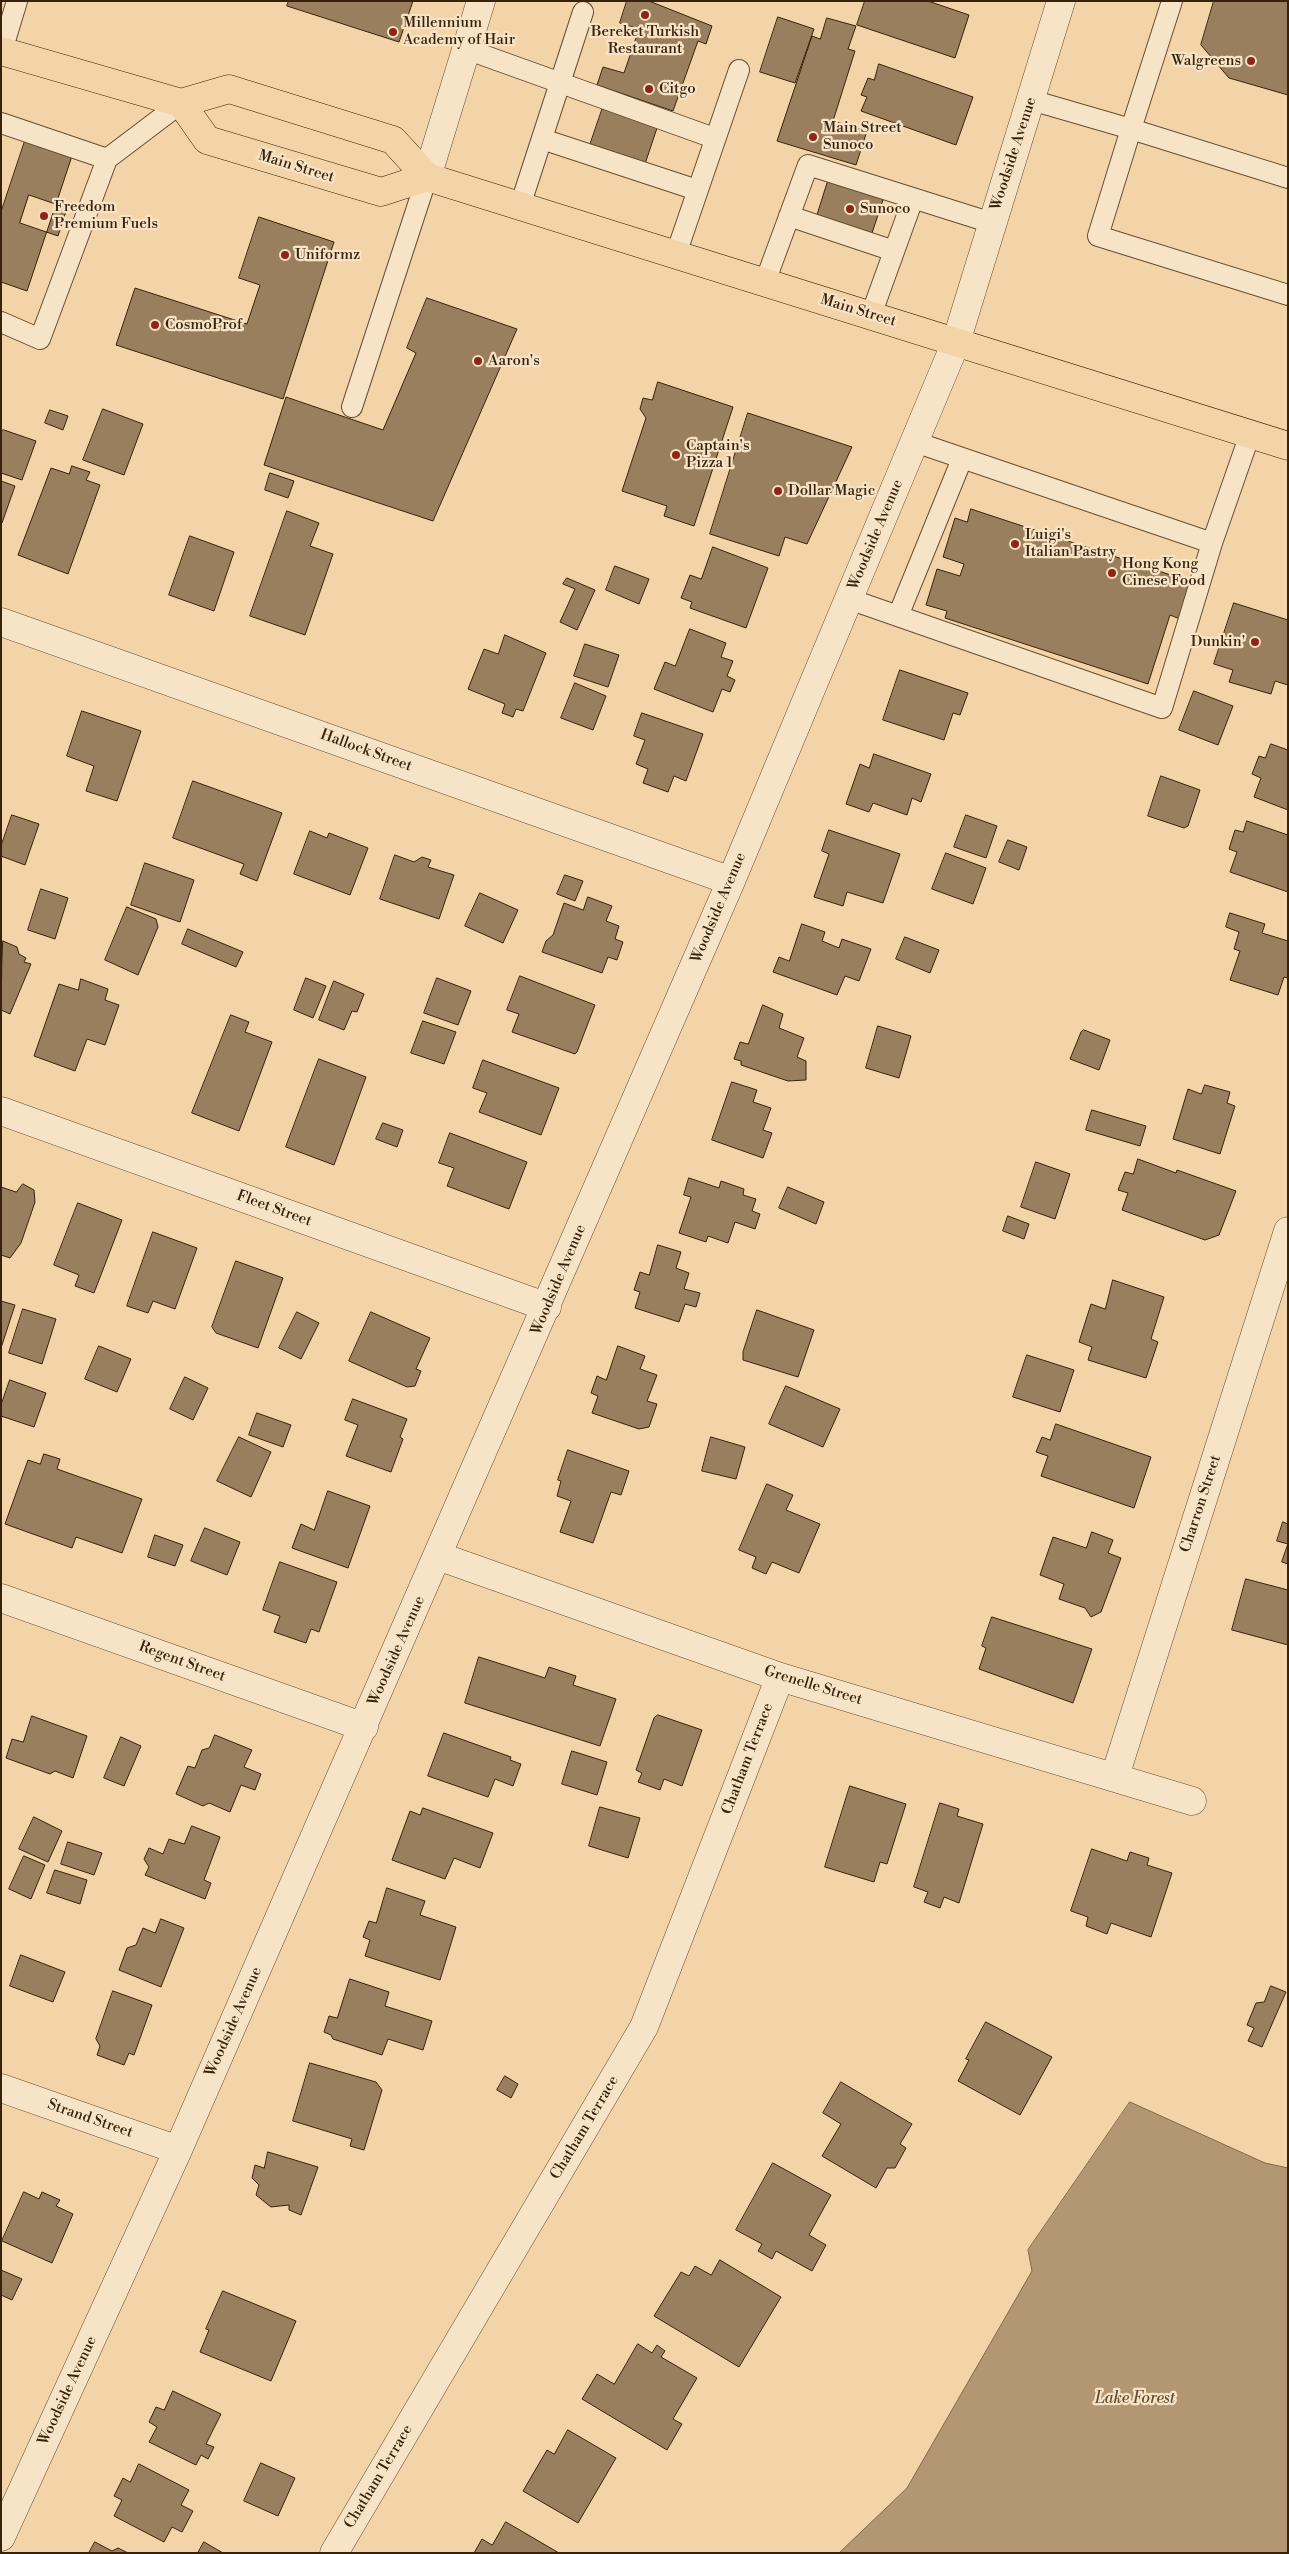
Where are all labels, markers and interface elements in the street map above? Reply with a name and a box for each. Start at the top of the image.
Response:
marker: Bereket Turkish Restaurant [639,9,651,21]
place label: Millennium Academy of Hair [403,14,515,49]
place label: Bereket Turkish Restaurant [591,23,699,58]
marker: Millennium Academy of Hair [387,26,399,38]
place label: Walgreens [1171,52,1241,70]
marker: Walgreens [1245,55,1257,67]
place label: Citgo [659,80,696,98]
marker: Citgo [643,83,655,95]
street label: Woodside Avenue [987,95,1041,213]
place label: Main Street Sunoco [823,119,902,154]
marker: Main Street Sunoco [807,131,819,143]
street label: Main Street [256,147,336,187]
place label: Freedom Premium Fuels [54,198,158,233]
place label: Sunoco [860,200,911,218]
marker: Sunoco [844,203,856,215]
marker: Freedom Premium Fuels [38,210,50,222]
place label: Uniformz [295,246,360,264]
marker: Uniformz [279,249,291,261]
street label: Main Street [818,291,898,331]
place label: CosmoProf [165,316,242,334]
marker: CosmoProf [149,319,161,331]
place label: Aaron's [488,352,540,370]
marker: Aaron's [472,355,484,367]
place label: Captain's Pizza 1 [686,437,750,472]
marker: Captain's Pizza 1 [670,449,682,461]
street label: Woodside Avenue [845,477,907,593]
place label: Dollar Magic [788,482,875,500]
marker: Dollar Magic [772,485,784,497]
place label: Luigi's Italian Pastry [1025,526,1116,561]
marker: Luigi's Italian Pastry [1009,538,1021,550]
place label: Hong Kong Cinese Food [1122,555,1205,590]
marker: Hong Kong Cinese Food [1106,567,1118,579]
place label: Dunkin' [1191,633,1245,651]
marker: Dunkin' [1249,636,1261,648]
street label: Hallock Street [318,726,414,776]
street label: Woodside Avenue [688,850,750,966]
street label: Fleet Street [234,1187,314,1231]
street label: Woodside Avenue [528,1222,590,1338]
street label: Charron Street [1177,1453,1225,1555]
street label: Woodside Avenue [365,1593,429,1709]
street label: Regent Street [136,1638,228,1686]
street label: Grenelle Street [762,1663,864,1709]
street label: Chatham Terrace [718,1701,778,1817]
street label: Woodside Avenue [202,1964,266,2080]
street label: Chatham Terrace [547,2073,623,2183]
street label: Strand Street [45,2096,135,2142]
street label: Woodside Avenue [35,2334,101,2448]
water label: Lake Forest [1095,2389,1175,2409]
street label: Chatham Terrace [341,2422,417,2532]

